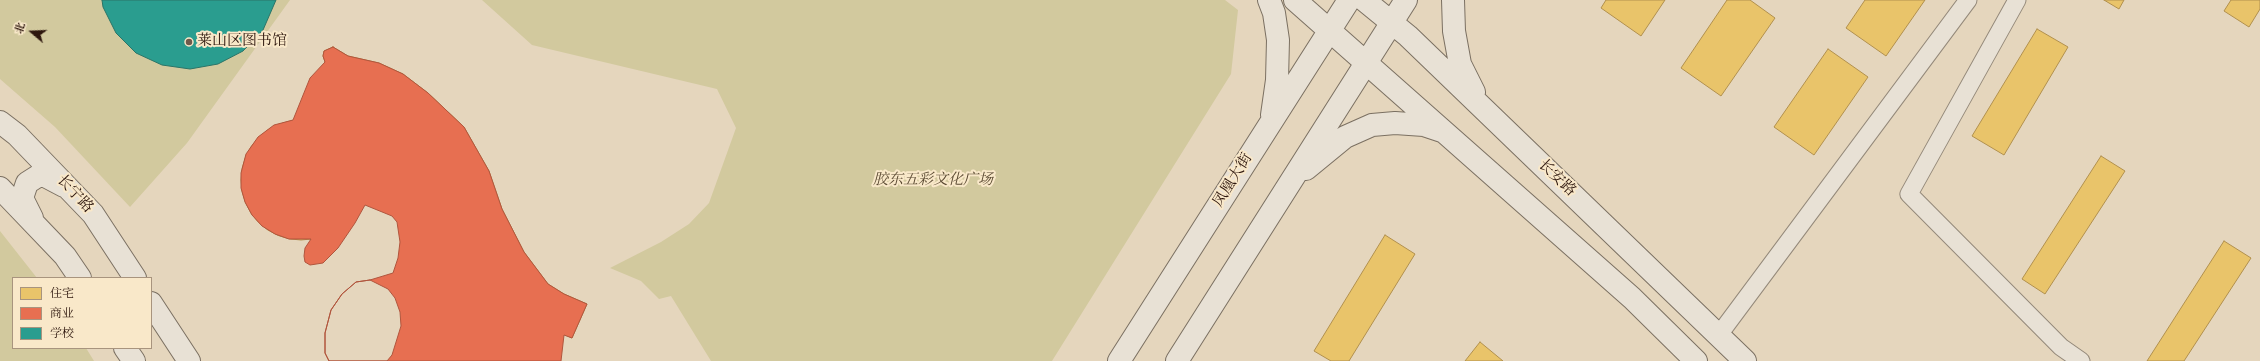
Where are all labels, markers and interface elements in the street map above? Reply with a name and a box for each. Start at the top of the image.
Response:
north arrow [12,12,52,52]
text: 北 [11,20,30,36]
place label: 莱山区图书馆 [197,33,287,51]
marker: 莱山区图书馆 [184,37,194,47]
street label: 凤凰大街 [1210,151,1258,211]
street label: 长安路 [1534,157,1578,201]
street label: 长宁路 [52,172,96,218]
park label: 胶东五彩文化广场 [873,172,993,190]
legend [12,277,152,349]
text: 住宅 [50,285,74,303]
text: 商业 [50,305,74,323]
text: 学校 [50,325,74,343]

